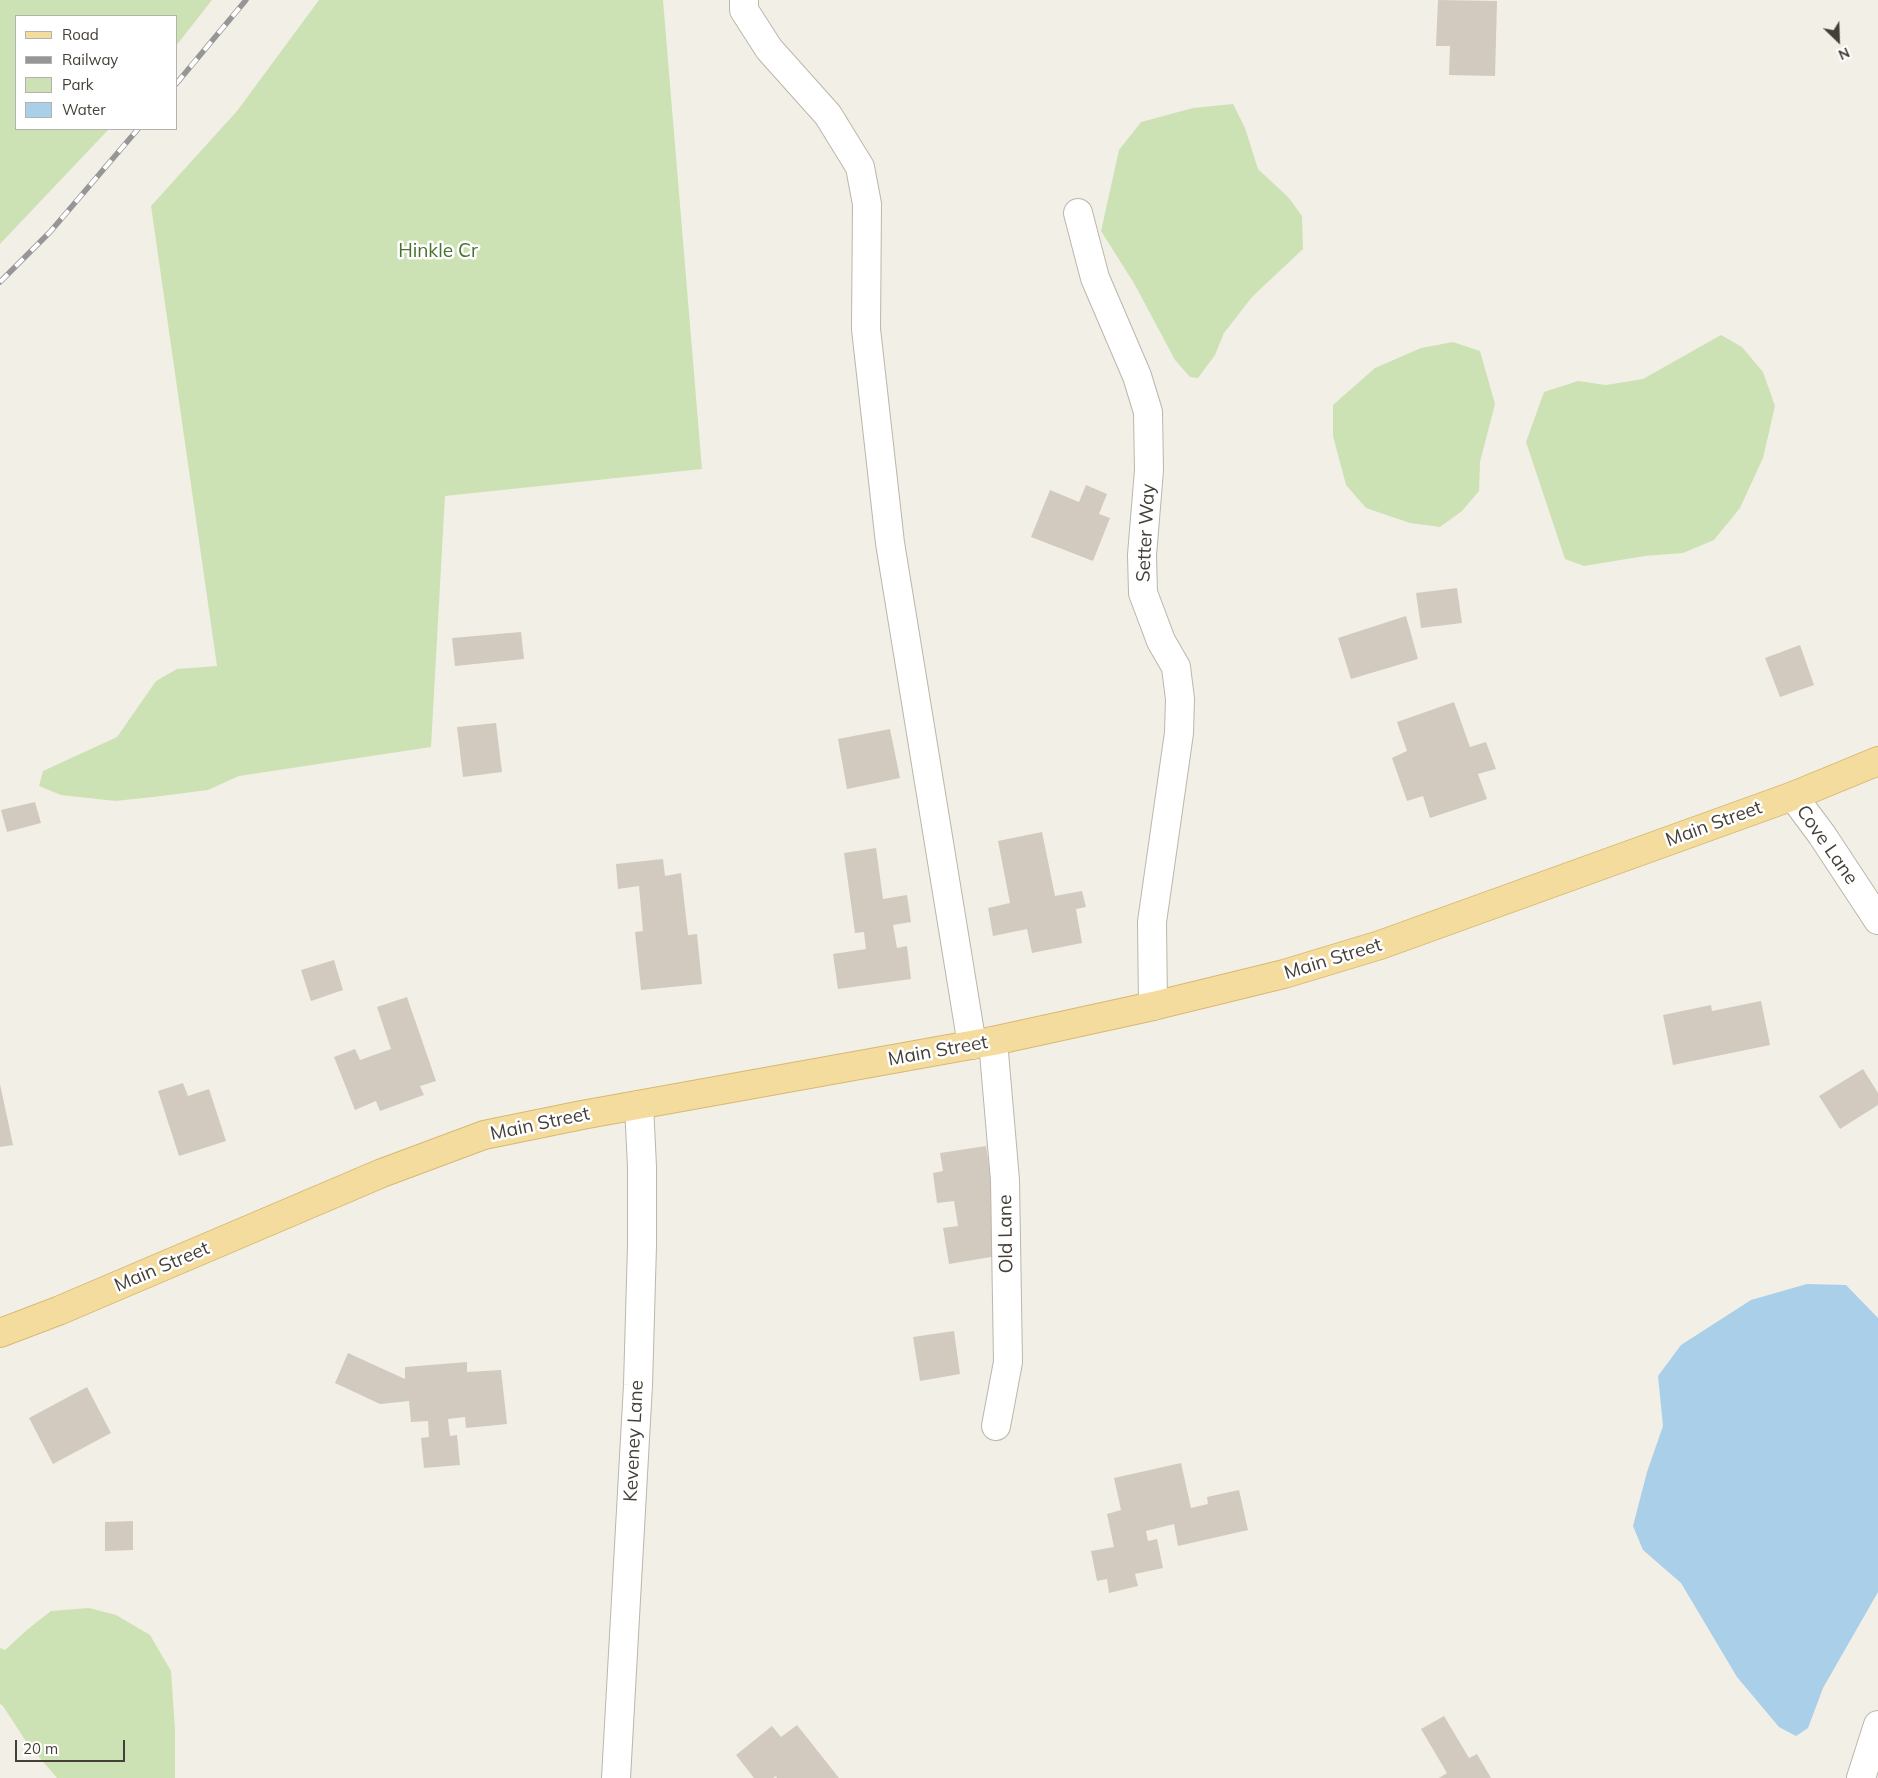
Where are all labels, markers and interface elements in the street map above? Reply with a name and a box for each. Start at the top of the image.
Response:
legend [15,15,178,130]
north arrow [1813,15,1863,65]
text: Road [62,25,99,44]
text: N [1836,43,1853,64]
text: Railway [62,50,118,69]
text: Park [62,75,94,94]
text: Water [62,100,106,119]
park label: Hinkle Cr [398,240,478,262]
street label: Setter Way [1132,483,1160,583]
street label: Main Street [1663,796,1765,852]
street label: Cove Lane [1791,801,1863,889]
street label: Main Street [1281,933,1385,985]
street label: Main Street [886,1031,990,1071]
street label: Main Street [488,1102,592,1146]
street label: Old Lane [994,1194,1018,1274]
street label: Main Street [111,1237,213,1297]
street label: Keveney Lane [619,1380,649,1502]
scale bar [18,1730,128,1762]
text: 20 m [23,1739,58,1758]

